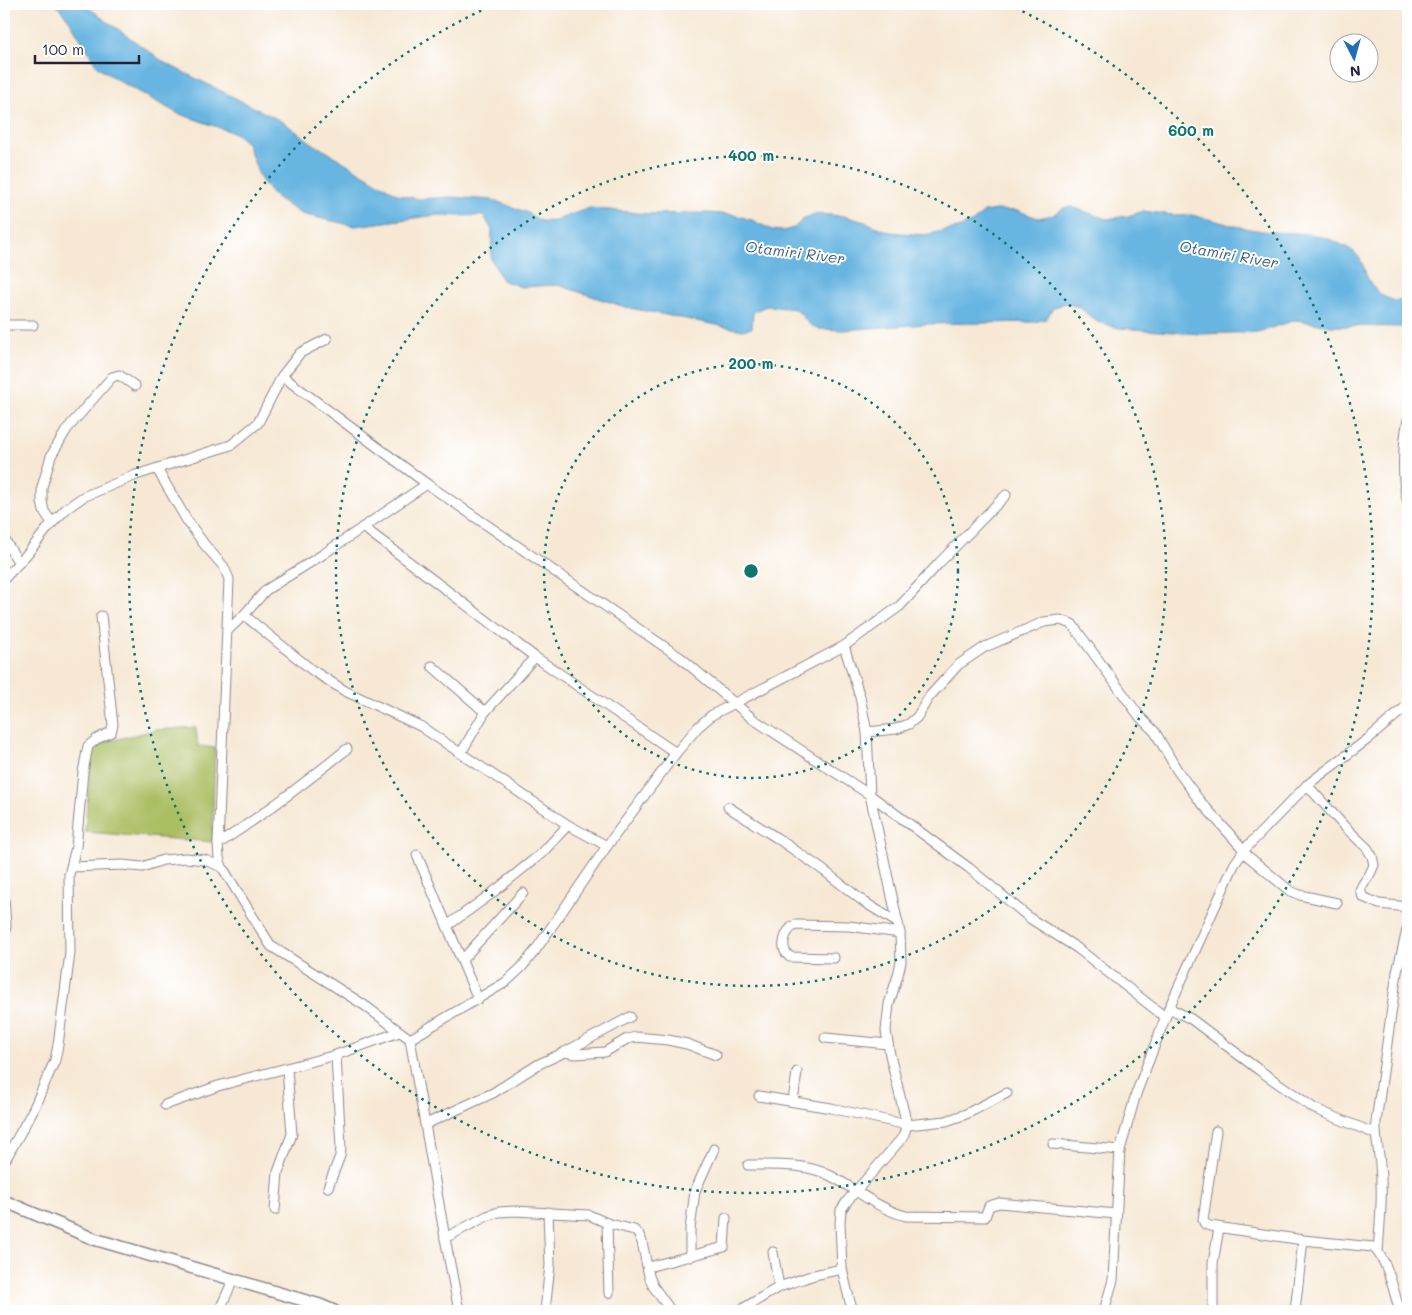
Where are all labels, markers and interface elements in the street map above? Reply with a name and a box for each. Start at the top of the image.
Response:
scale bar [35,32,139,64]
north arrow [1330,32,1380,82]
text: 100 m [42,39,84,59]
text: N [1349,61,1362,81]
text: 600 m [1168,120,1214,140]
text: 400 m [728,145,774,165]
water label: Otamiri River [1178,235,1281,273]
water label: Otamiri River [744,236,847,268]
text: 200 m [729,353,774,373]
centre of rings [742,562,760,580]

